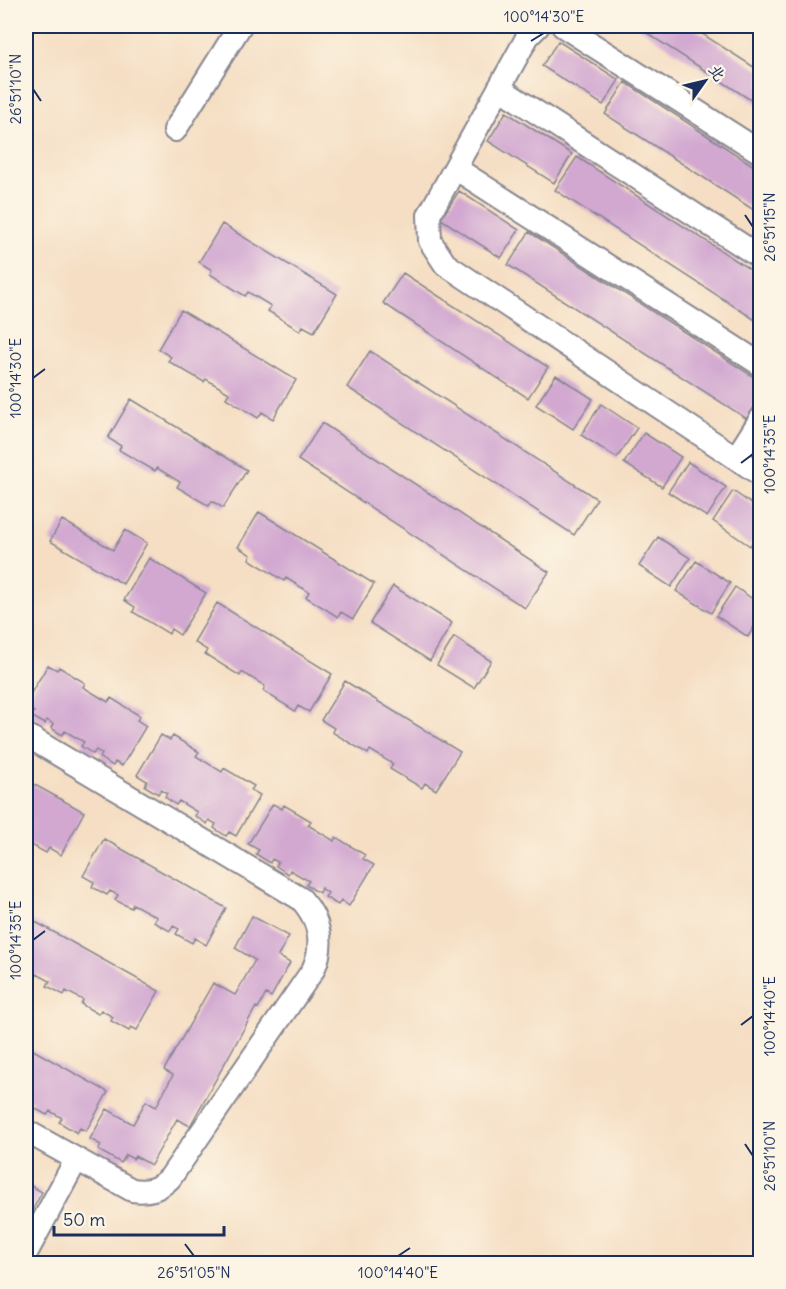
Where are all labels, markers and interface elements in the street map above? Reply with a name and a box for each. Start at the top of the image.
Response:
text: 100°14'30"E [504,7,584,26]
north arrow [675,51,735,111]
text: 26°51'10"N [6,54,25,124]
text: 北 [705,60,730,85]
text: 26°51'15"N [760,192,779,262]
text: 100°14'30"E [6,338,25,418]
text: 100°14'35"E [760,414,779,494]
text: 100°14'35"E [6,900,25,980]
text: 100°14'40"E [760,976,779,1056]
text: 26°51'10"N [760,1121,779,1191]
scale bar [54,1199,224,1237]
text: 50 m [63,1208,105,1231]
text: 26°51'05"N [157,1263,231,1282]
text: 100°14'40"E [358,1263,438,1282]

